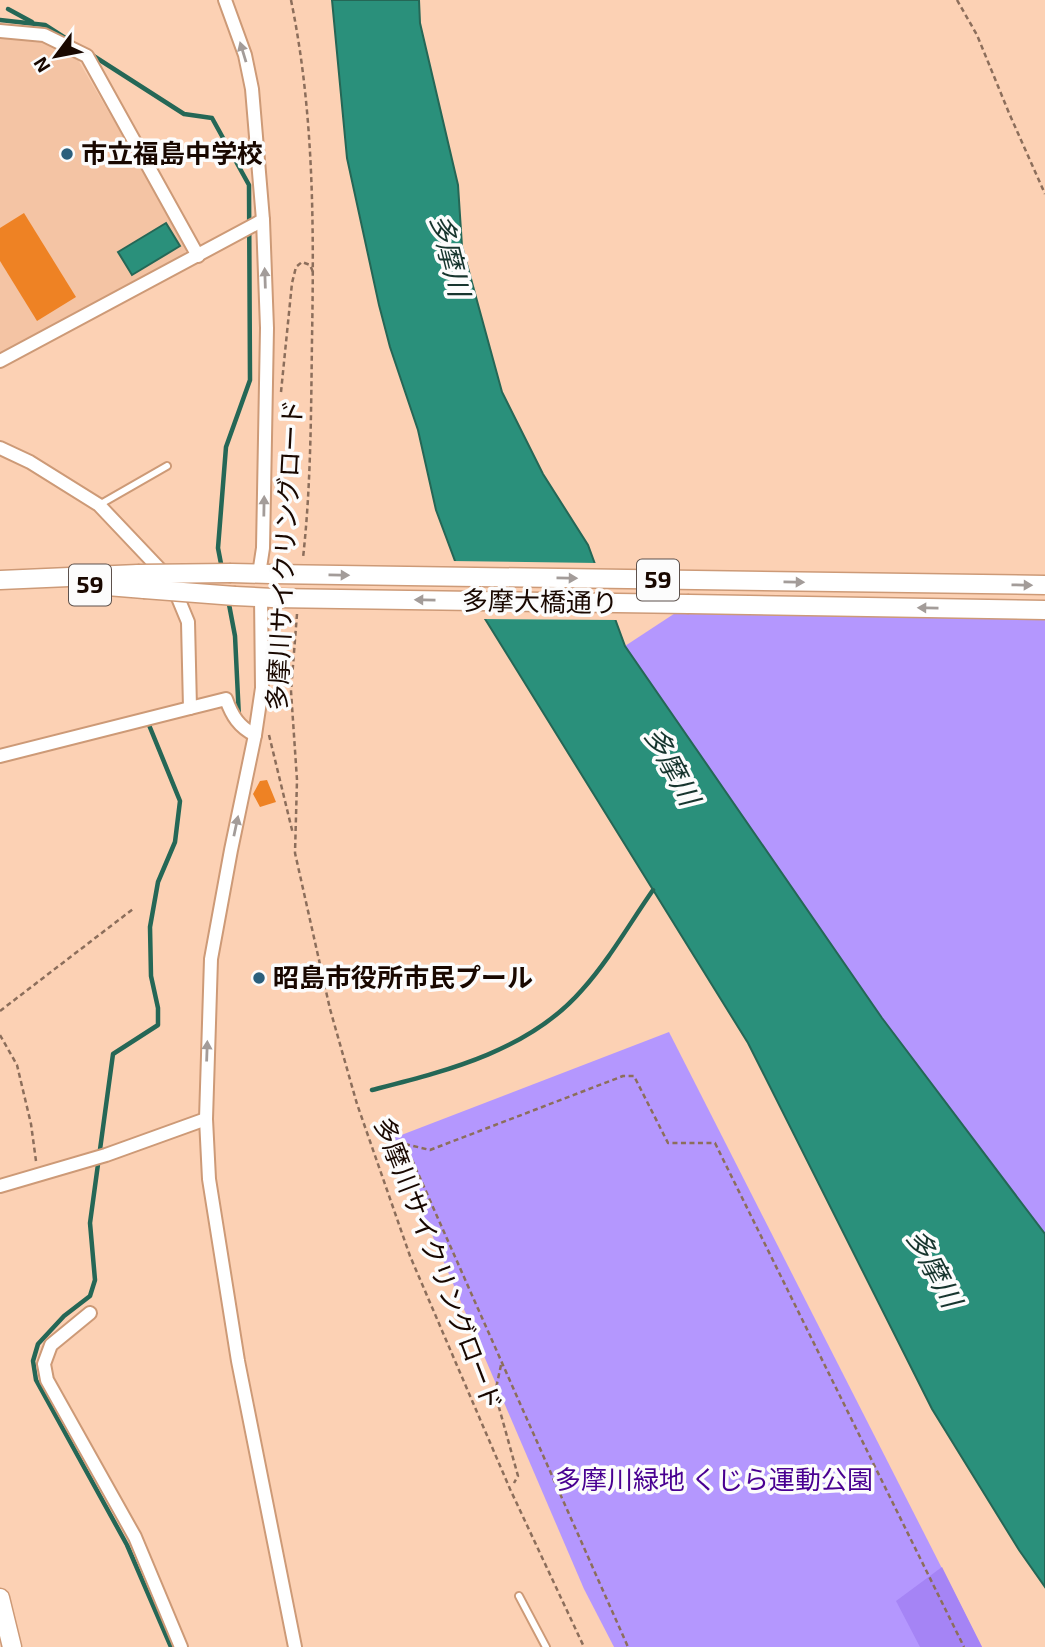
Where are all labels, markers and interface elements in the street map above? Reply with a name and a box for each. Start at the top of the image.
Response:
north arrow [21,21,91,91]
one-way arrow [237,42,248,63]
text: N [28,53,55,77]
place label: 市立福島中学校 [81,137,263,168]
marker: 市立福島中学校 [59,146,75,162]
water label: 多摩川 [424,210,478,303]
one-way arrow [259,267,271,289]
street label: 多摩川サイクリングロード [260,399,307,711]
one-way arrow [258,494,269,516]
road number: 59 [637,560,679,600]
road number: 59 [69,564,111,606]
one-way arrow [329,569,351,581]
one-way arrow [556,572,578,584]
one-way arrow [784,576,806,587]
one-way arrow [1011,579,1033,591]
street label: 多摩大橋通り [462,584,618,617]
one-way arrow [414,594,436,606]
one-way arrow [917,602,939,614]
water label: 多摩川 [638,720,709,813]
one-way arrow [230,815,241,837]
place label: 昭島市役所市民プール [273,961,533,992]
marker: 昭島市役所市民プール [251,970,267,986]
one-way arrow [201,1040,212,1062]
street label: 多摩川サイクリングロード [369,1113,510,1414]
water label: 多摩川 [900,1222,971,1315]
park label: 多摩川緑地 くじら運動公園 [555,1463,873,1494]

